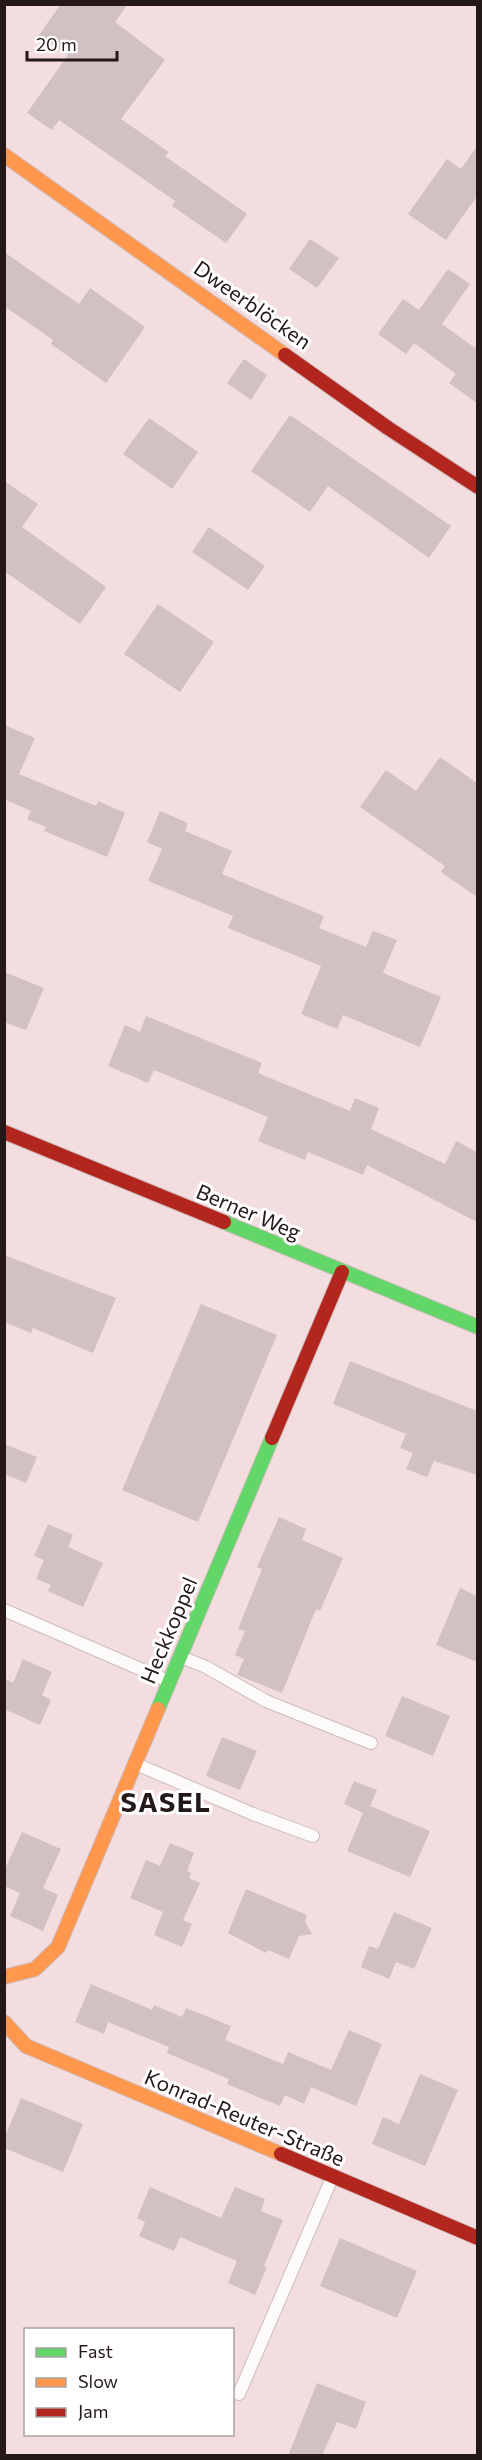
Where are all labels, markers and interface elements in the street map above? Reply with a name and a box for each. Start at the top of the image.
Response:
scale bar [27,24,117,62]
text: 20 m [36,33,77,55]
street label: Dweerblöcken [190,254,316,354]
street label: Berner Weg [193,1178,305,1244]
street label: Heckkoppel [134,1573,202,1687]
district label: SASEL [120,1785,212,1818]
street label: Konrad-Reuter-Straße [141,2064,349,2170]
legend [24,2328,234,2436]
text: Fast [78,2340,113,2362]
text: Slow [78,2370,118,2392]
text: Jam [78,2400,108,2422]

